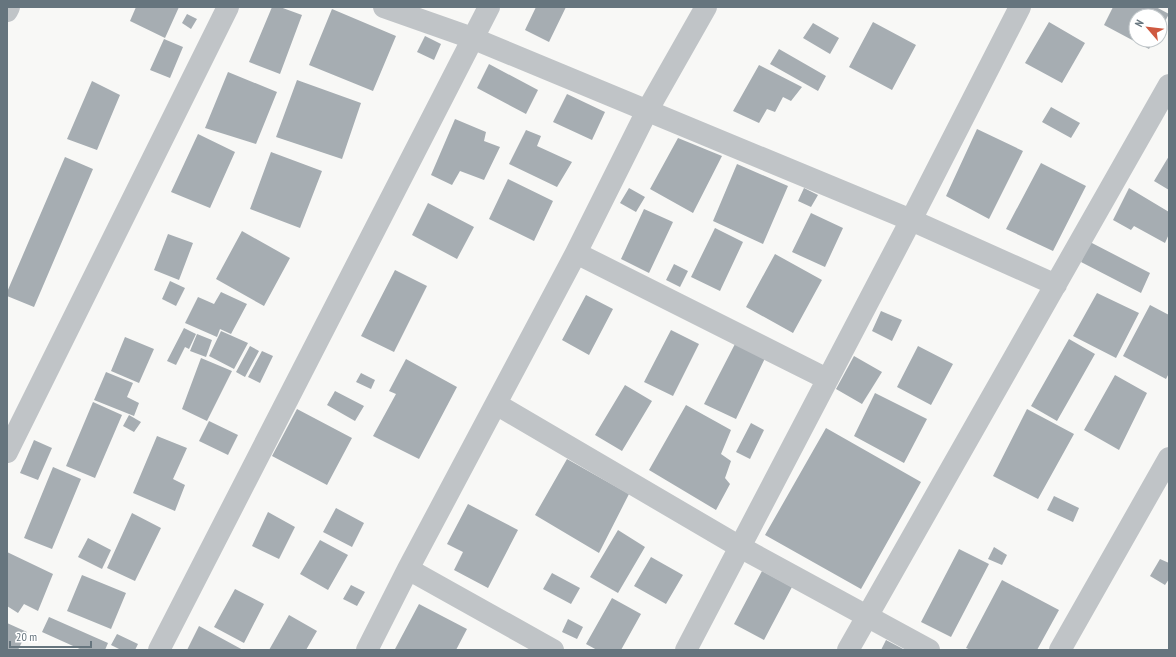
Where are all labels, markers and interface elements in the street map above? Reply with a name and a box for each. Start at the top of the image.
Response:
north arrow [1128,8,1168,48]
text: N [1132,17,1147,29]
scale bar [10,623,91,649]
text: 20 m [16,629,37,644]

